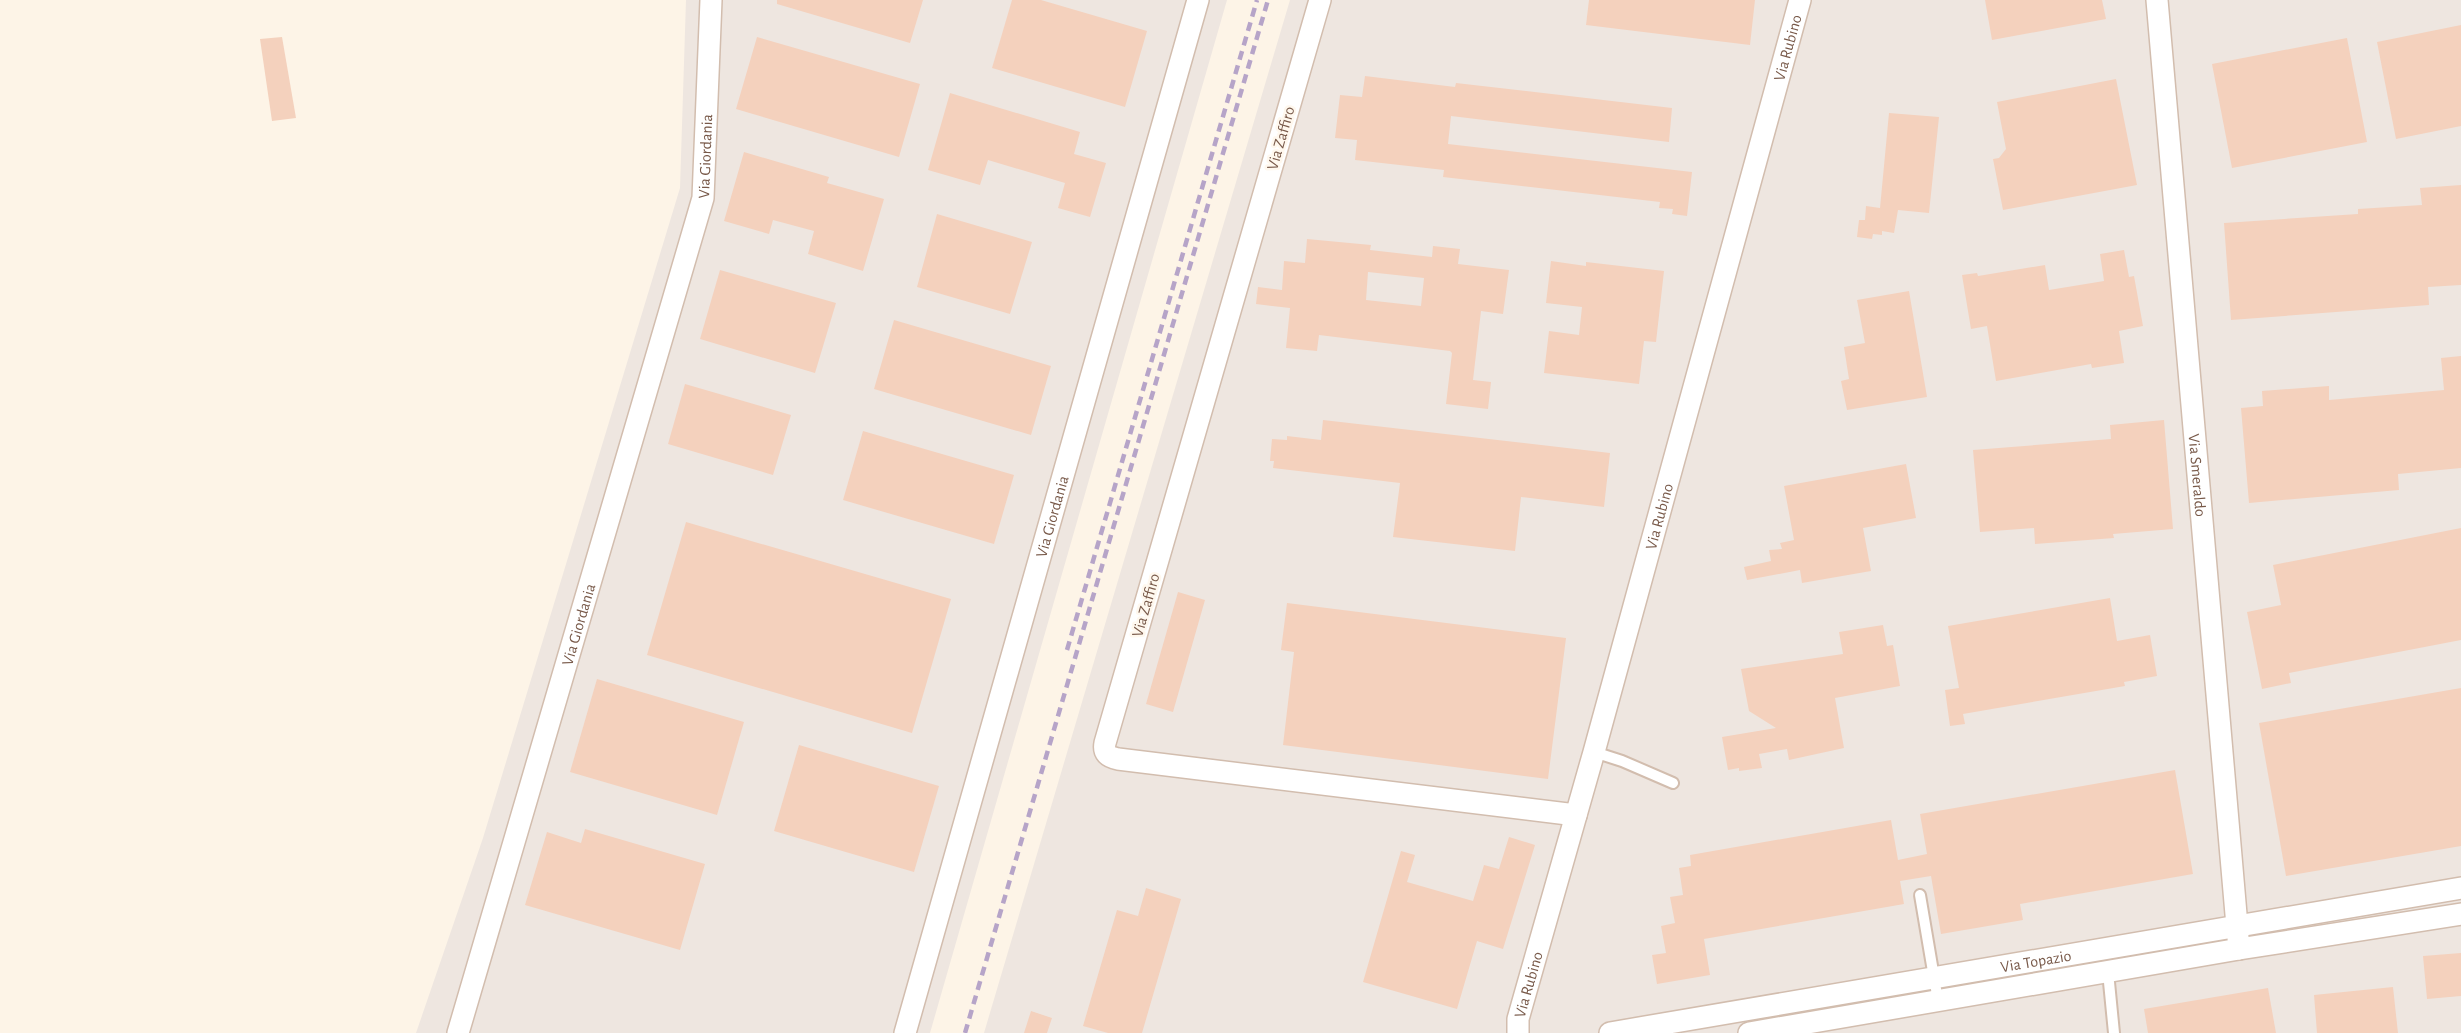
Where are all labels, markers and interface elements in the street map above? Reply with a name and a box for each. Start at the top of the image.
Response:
street label: Via Rubino [1771,13,1805,83]
street label: Via Zaffiro [1264,105,1298,172]
street label: Via Giordania [696,114,715,199]
street label: Via Smeraldo [2186,433,2209,518]
street label: Via Giordania [1033,474,1072,559]
street label: Via Rubino [1643,482,1676,551]
street label: Via Zaffiro [1129,572,1163,639]
street label: Via Giordania [559,582,598,667]
street label: Via Topazio [1999,948,2073,975]
street label: Via Rubino [1512,950,1546,1020]

